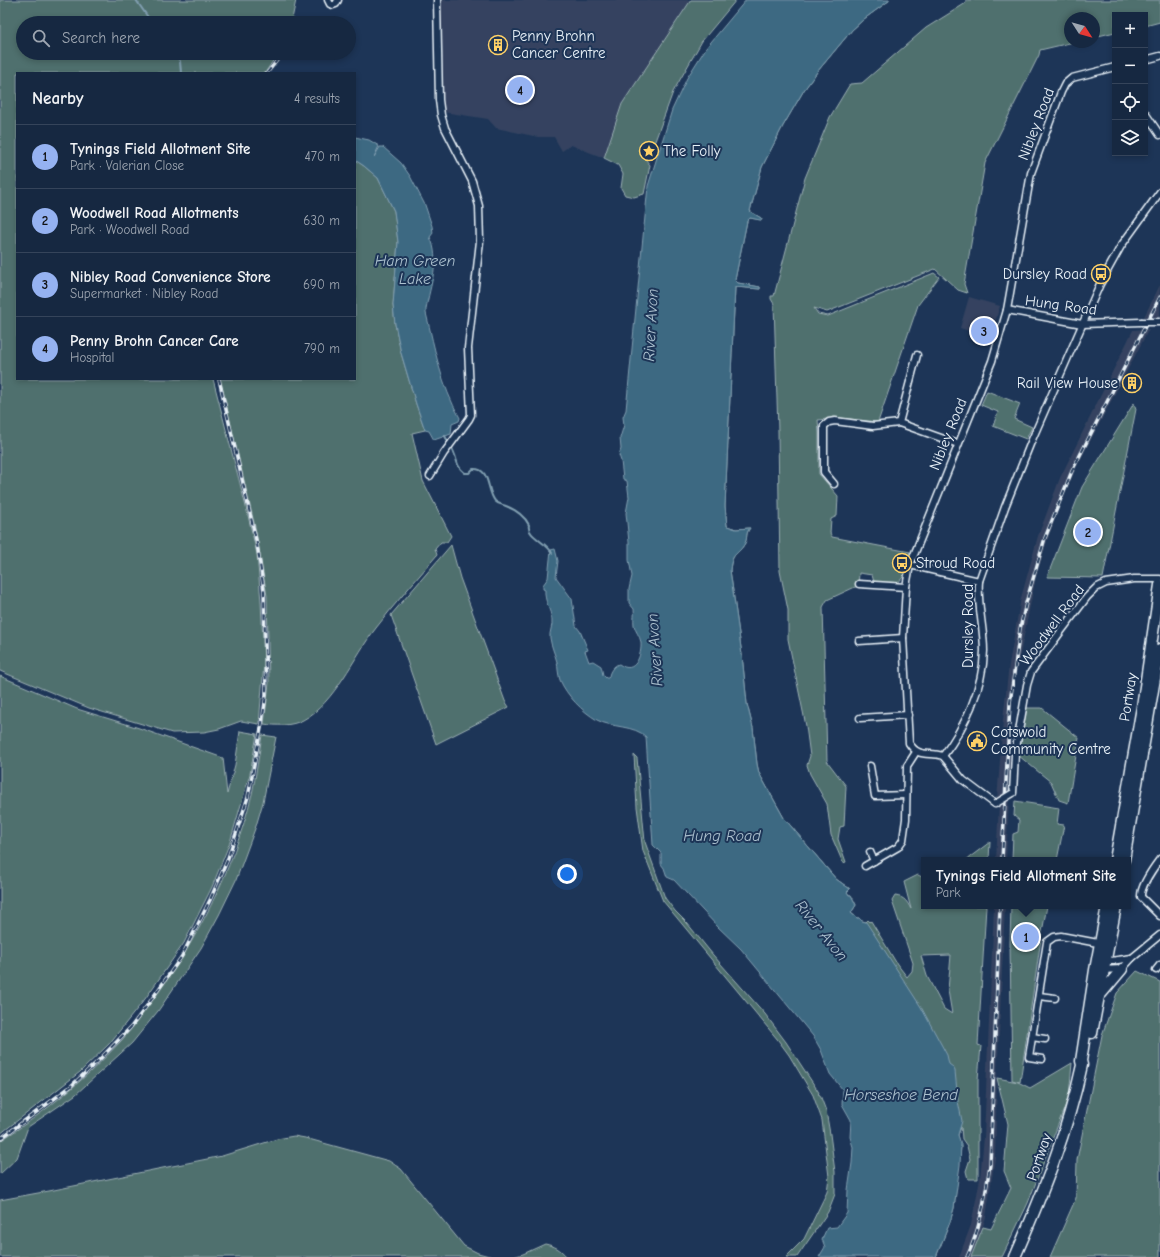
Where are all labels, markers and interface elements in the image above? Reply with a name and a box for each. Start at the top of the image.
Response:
north arrow [1064,12,1100,48]
map controls [1112,12,1148,156]
button: + [1112,12,1148,48]
search box [16,16,356,60]
icon: search [30,27,52,49]
place label: Penny Brohn Cancer Centre [512,27,606,62]
text: Search here [62,29,140,47]
building icon: Penny Brohn Cancer Centre [487,34,509,56]
button: − [1112,48,1148,84]
pin: 4 [507,75,533,105]
button: locate [1112,84,1148,120]
street label: Nibley Road [1014,85,1058,163]
text: Nearby [32,89,83,108]
text: 4 results [294,91,340,106]
button: layers [1112,120,1148,156]
text: Tynings Field Allotment Site [70,140,250,158]
place icon: The Folly [638,140,660,162]
place label: The Folly [663,142,721,160]
text: 1 [42,149,48,164]
text: 470 m [305,149,340,164]
text: Park · Valerian Close [70,158,184,173]
text: Woodwell Road Allotments [70,204,239,222]
text: 2 [42,213,48,228]
text: 630 m [303,213,340,228]
text: Park · Woodwell Road [70,222,189,237]
water label: Ham Green Lake [375,252,455,288]
bus stop icon: Dursley Road [1090,263,1112,285]
place label: Dursley Road [1003,265,1087,283]
text: Nibley Road Convenience Store [70,268,271,286]
text: 3 [42,277,48,292]
text: 690 m [303,277,340,292]
text: Supermarket · Nibley Road [70,286,218,301]
water label: River Avon [640,288,662,362]
street label: Hung Road [1024,291,1098,319]
pin: 3 [971,316,997,346]
text: Penny Brohn Cancer Care [70,332,239,350]
text: 4 [42,341,48,356]
text: 790 m [304,341,340,356]
text: Hospital [70,350,114,365]
building icon: Rail View House [1121,372,1143,394]
place label: Rail View House [1017,374,1118,392]
street label: Nibley Road [925,395,971,473]
pin: 2 [1075,517,1101,547]
bus stop icon: Stroud Road [891,552,913,574]
place label: Stroud Road [916,554,995,572]
street label: Woodwell Road [1016,581,1088,669]
street label: Dursley Road [959,584,977,668]
water label: River Avon [643,613,667,687]
street label: Portway [1115,671,1141,723]
place label: Cotswold Community Centre [991,723,1111,758]
public building icon: Cotswold Community Centre [966,730,988,752]
water label: Hung Road [683,827,761,845]
popup [921,857,1131,909]
your location [557,864,577,884]
text: Tynings Field Allotment Site [936,867,1116,885]
text: Park [936,885,961,900]
water label: River Avon [791,897,851,965]
pin: 1 [1013,922,1039,952]
water label: Horseshoe Bend [844,1086,958,1104]
street label: Portway [1022,1131,1056,1183]

